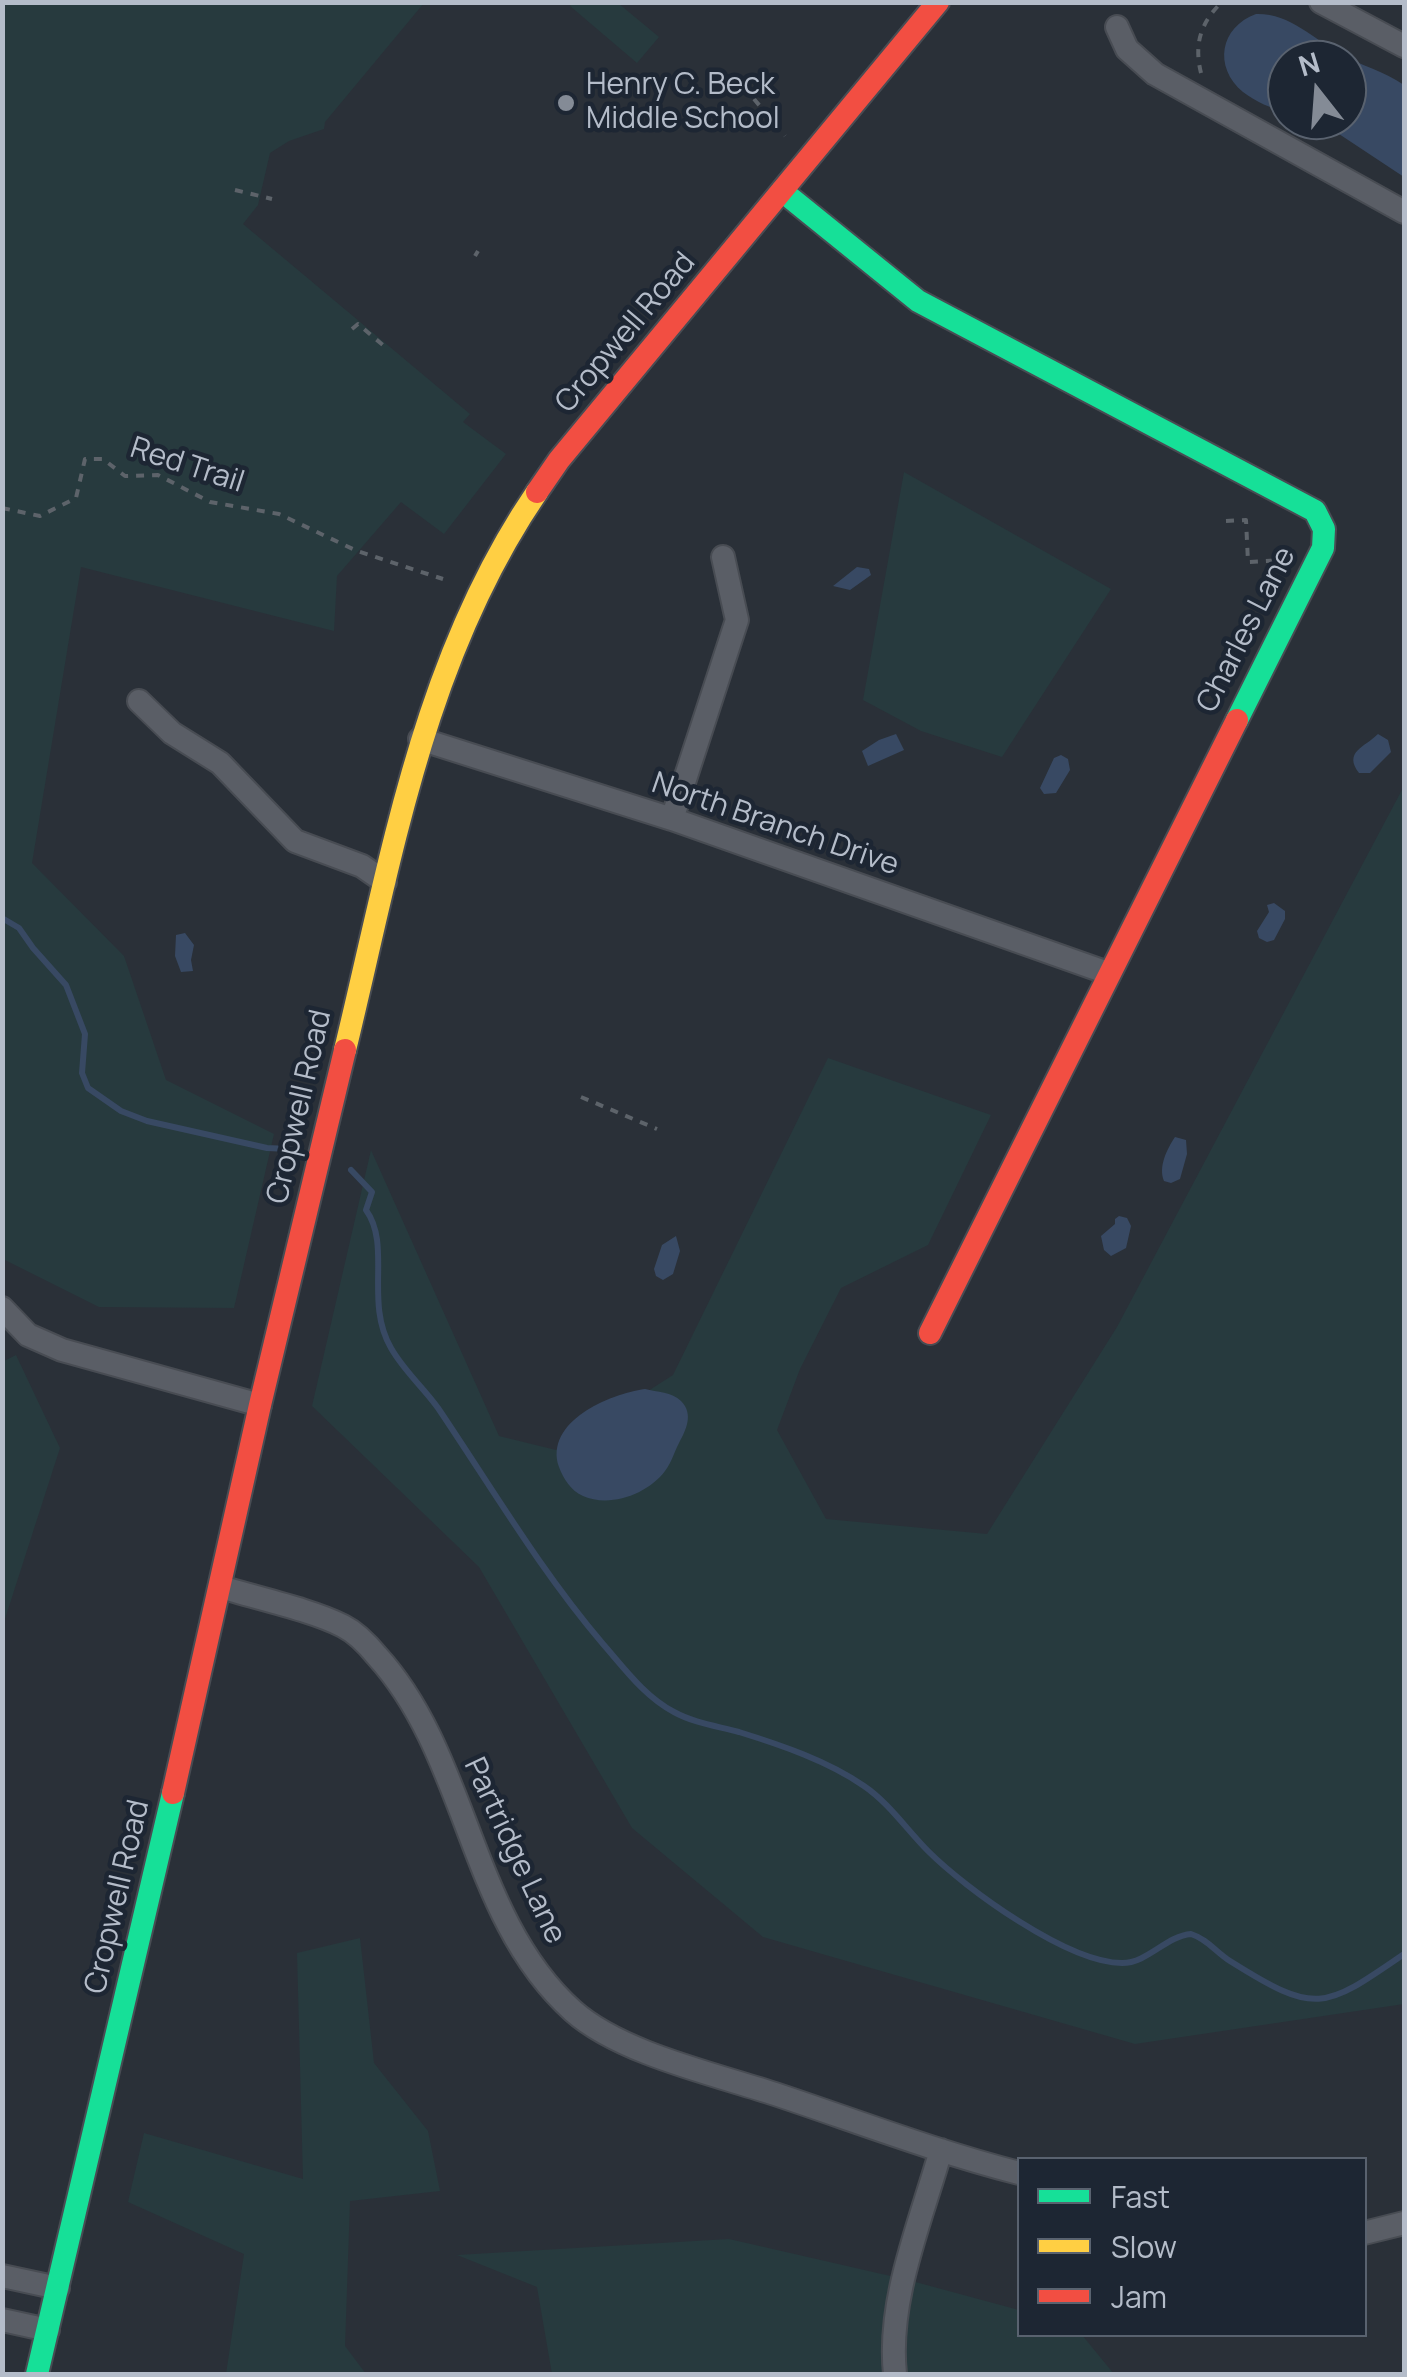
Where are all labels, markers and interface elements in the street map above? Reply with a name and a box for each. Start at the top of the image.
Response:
north arrow [1267,40,1367,140]
text: N [1294,42,1324,84]
place label: Henry C. Beck Middle School [586,68,780,138]
marker: Henry C. Beck Middle School [555,92,577,114]
street label: Cropwell Road [549,246,703,420]
street label: Red Trail [126,431,248,501]
street label: Charles Lane [1190,542,1304,718]
street label: North Branch Drive [647,766,903,884]
street label: Cropwell Road [260,1007,340,1207]
street label: Partridge Lane [455,1752,573,1950]
street label: Cropwell Road [78,1797,158,1997]
legend [1017,2157,1367,2337]
text: Fast [1111,2176,1170,2217]
text: Slow [1111,2226,1177,2267]
text: Jam [1111,2276,1167,2317]

